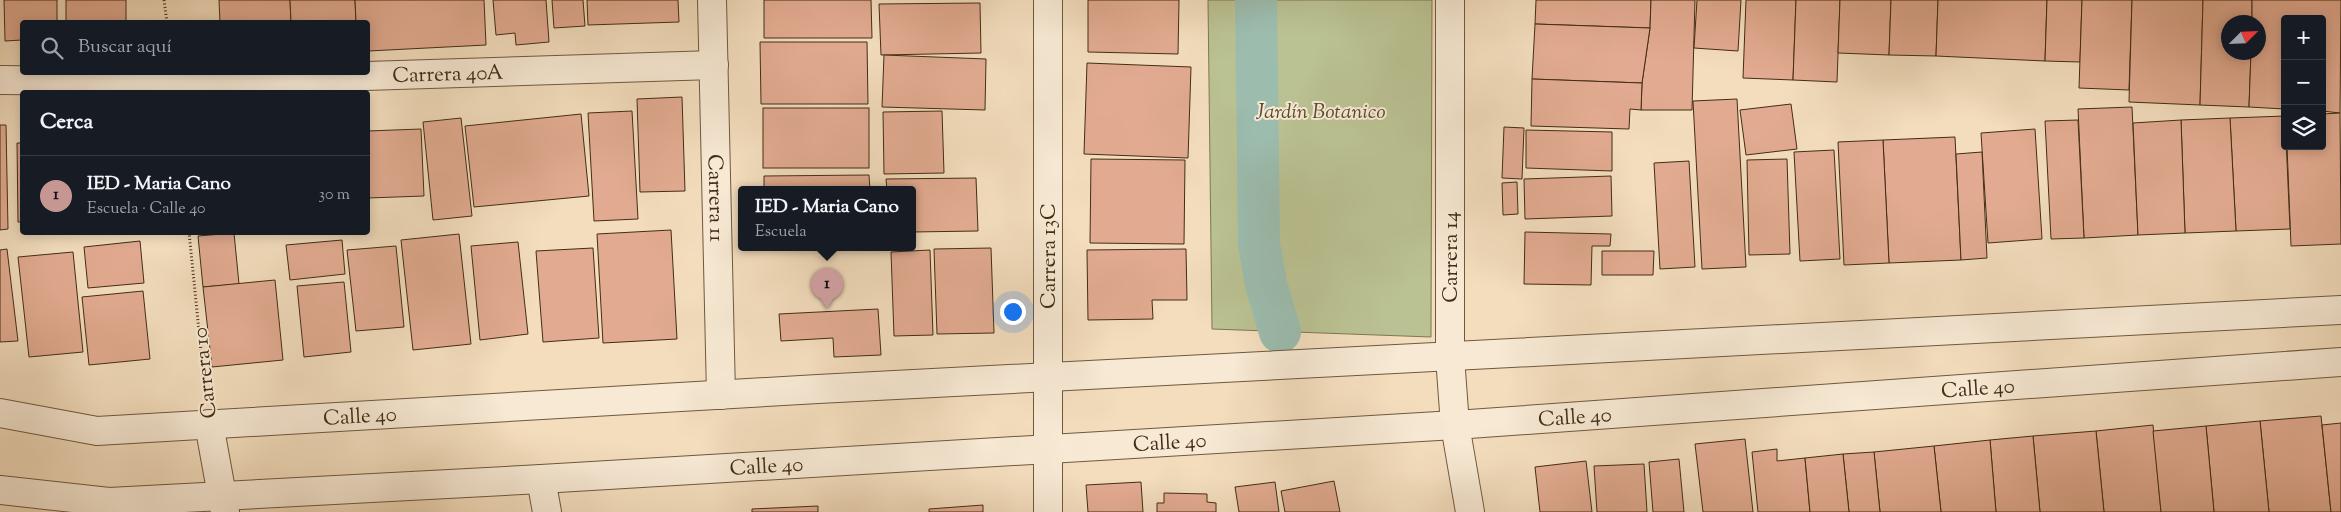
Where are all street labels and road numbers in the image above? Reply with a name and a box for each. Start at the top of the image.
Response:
street label: Carrera 40A [392,59,504,92]
street label: Carrera 11 [699,154,731,242]
street label: Carrera 13C [1035,203,1065,309]
street label: Carrera 14 [1437,211,1467,303]
street label: Carrera 10 [186,326,226,420]
street label: Calle 40 [1940,372,2016,407]
street label: Calle 40 [322,401,398,435]
street label: Calle 40 [1537,401,1613,436]
street label: Calle 40 [1132,427,1207,461]
street label: Calle 40 [729,451,804,485]

